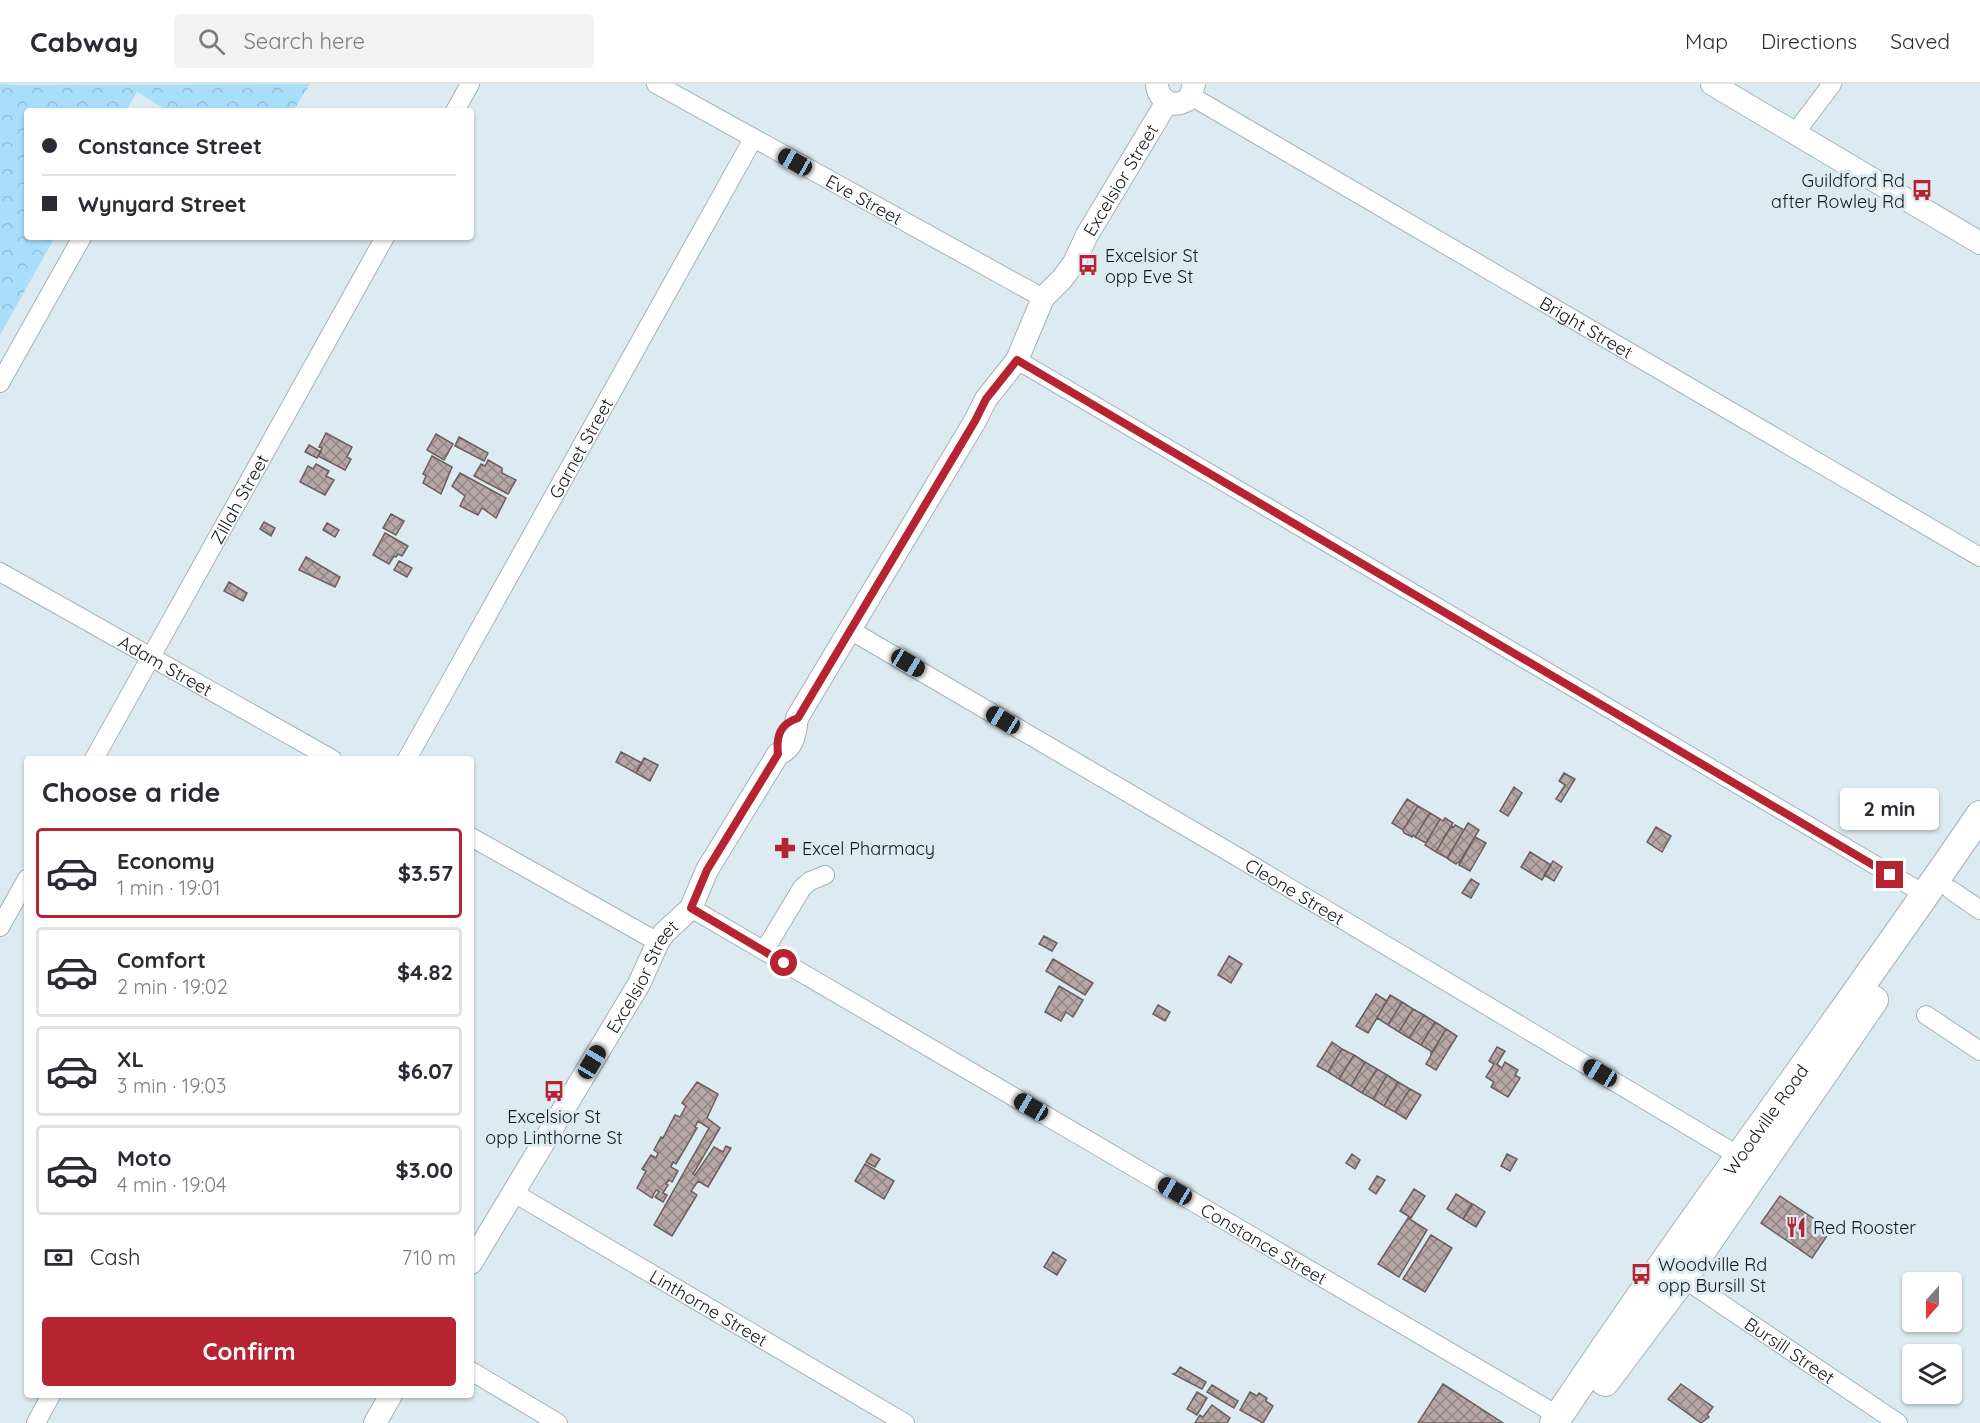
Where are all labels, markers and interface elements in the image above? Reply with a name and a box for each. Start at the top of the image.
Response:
search box [174,14,594,68]
text: Cabway [30,24,138,59]
icon: search [195,25,228,58]
text: Search here [243,27,365,55]
text: Map [1685,28,1728,54]
text: Directions [1761,28,1857,54]
text: Saved [1890,28,1950,54]
street label: Excelsior Street [1078,120,1163,240]
text: Constance Street [78,132,262,160]
car [775,145,815,179]
street label: Eve Street [822,169,906,229]
place label: Guildford Rd after Rowley Rd [1771,169,1905,213]
bus stop icon: Guildford Rd after Rowley Rd [1910,178,1934,202]
text: Wynyard Street [78,190,247,218]
place label: Excelsior St opp Eve St [1105,244,1199,288]
bus stop icon: Excelsior St opp Eve St [1076,253,1100,277]
street label: Bright Street [1536,291,1637,363]
street label: Garnet Street [543,394,618,502]
street label: Zillah Street [205,450,273,548]
street label: Adam Street [115,630,217,701]
car [888,646,928,680]
car [983,703,1023,737]
text: Choose a ride [42,775,220,809]
callout: 2 min [1840,788,1940,830]
text: 2 min [1863,796,1916,821]
pharmacy icon: Excel Pharmacy [773,836,797,860]
place label: Excel Pharmacy [802,837,935,860]
icon: car [45,846,99,900]
text: Economy [117,847,215,875]
street label: Cleone Street [1241,853,1349,930]
text: $3.57 [398,859,453,887]
route end [1876,861,1903,888]
text: 1 min · 19:01 [117,875,220,900]
street label: Excelsior Street [601,915,683,1037]
icon: car [45,945,99,999]
text: Comfort [117,946,206,974]
route start [770,949,797,976]
text: $4.82 [397,958,453,986]
text: 2 min · 19:02 [117,974,228,999]
car [575,1042,609,1082]
icon: car [45,1044,99,1098]
text: XL [117,1045,144,1073]
car [1580,1056,1620,1090]
text: $6.07 [398,1057,453,1085]
street label: Woodville Road [1718,1060,1813,1180]
text: 3 min · 19:03 [117,1073,227,1098]
bus stop icon: Excelsior St opp Linthorne St [542,1079,566,1103]
car [1011,1090,1051,1124]
place label: Excelsior St opp Linthorne St [485,1105,623,1149]
icon: car [45,1143,99,1197]
text: Moto [117,1144,171,1172]
text: $3.00 [396,1156,453,1184]
text: 4 min · 19:04 [117,1172,227,1197]
car [1155,1174,1195,1208]
street label: Constance Street [1197,1197,1331,1289]
restaurant icon: Red Rooster [1784,1215,1808,1239]
place label: Red Rooster [1813,1216,1916,1239]
icon: cash [42,1241,75,1274]
text: Cash [90,1243,141,1271]
text: 710 m [402,1245,456,1270]
place label: Woodville Rd opp Bursill St [1658,1253,1767,1297]
bus stop icon: Woodville Rd opp Bursill St [1629,1262,1653,1286]
street label: Linthorne Street [646,1264,772,1351]
north arrow [1902,1272,1962,1332]
map controls [1902,1272,1962,1404]
street label: Bursill Street [1741,1312,1839,1389]
button: Confirm [42,1317,456,1386]
button: layers [1902,1344,1962,1404]

